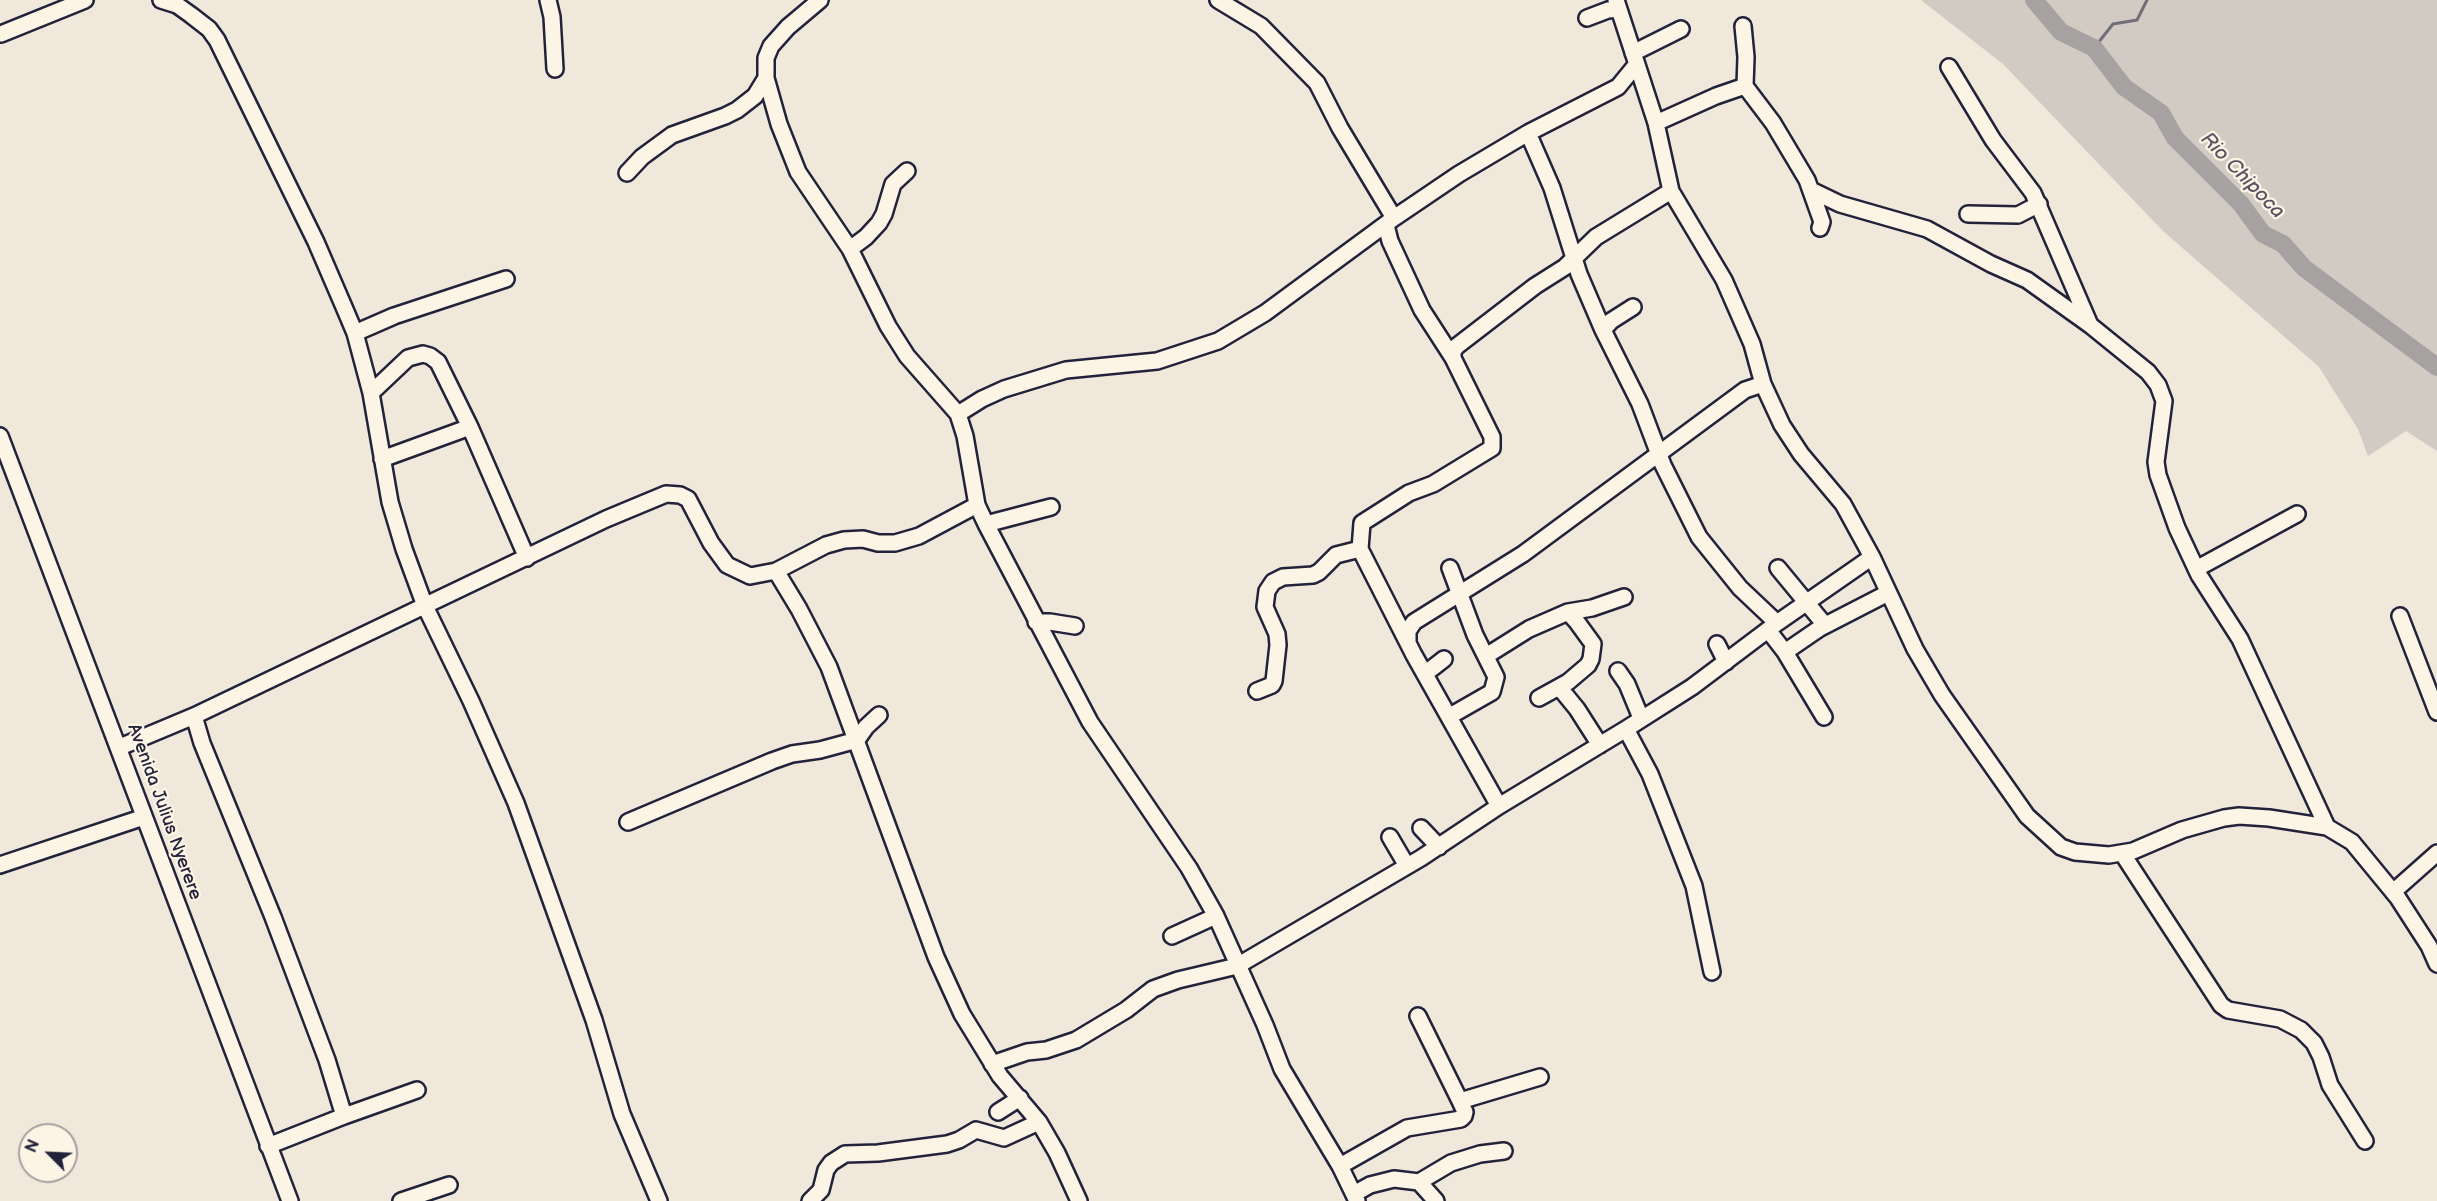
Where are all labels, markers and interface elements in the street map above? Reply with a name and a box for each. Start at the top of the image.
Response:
water label: Rio Chipoca [2195,128,2289,224]
street label: Avenida Julius Nyerere [122,721,206,903]
north arrow [18,1123,78,1183]
text: N [22,1137,44,1156]

